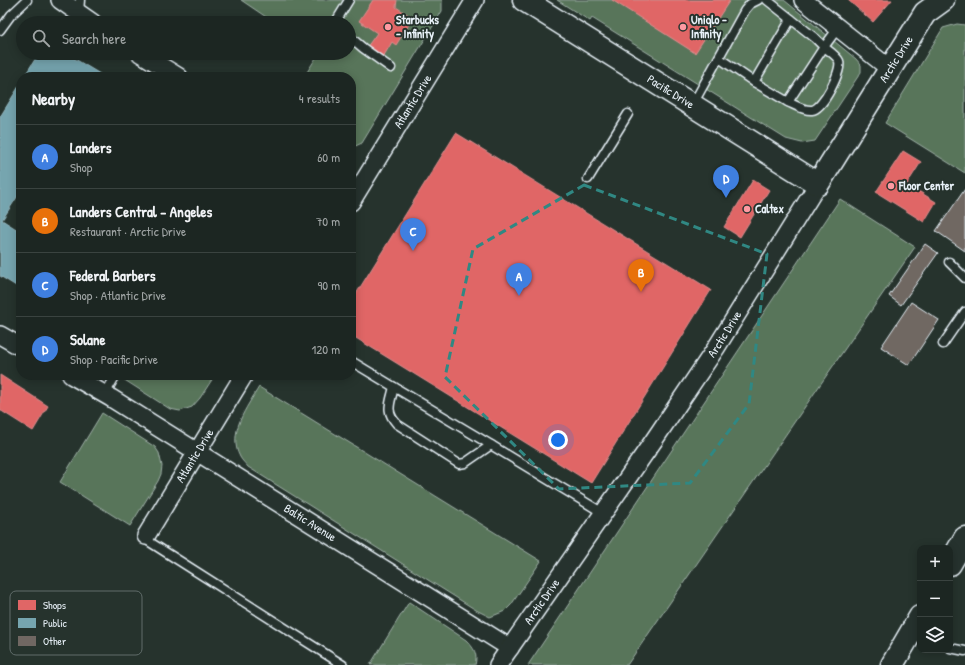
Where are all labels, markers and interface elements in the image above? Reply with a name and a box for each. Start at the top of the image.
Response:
place label: Starbucks - Infinity [396,11,439,43]
place label: Uniqlo - Infinity [691,11,727,43]
search box [16,16,356,60]
marker: Starbucks - Infinity [383,22,393,32]
marker: Uniqlo - Infinity [678,22,688,32]
icon: search [30,27,52,49]
text: Search here [62,28,126,49]
street label: Arctic Drive [875,32,917,86]
street label: Pacific Drive [644,70,698,113]
street label: Atlantic Drive [389,71,435,131]
text: Nearby [32,87,75,110]
text: 4 results [299,89,340,107]
text: Landers [70,137,112,158]
text: A [42,148,48,166]
text: 60 m [317,148,340,166]
text: Shop [70,158,92,176]
pin: D [713,165,739,198]
place label: Floor Center [898,177,954,194]
marker: Floor Center [886,181,896,191]
place label: Caltex [755,200,784,217]
text: Landers Central - Angeles [70,201,212,222]
marker: Caltex [742,204,752,214]
text: B [42,212,48,230]
text: 70 m [316,212,340,230]
pin: C [400,218,426,251]
text: Restaurant · Arctic Drive [70,222,186,240]
pin: B [628,259,654,292]
pin: A [506,263,532,296]
text: Federal Barbers [70,265,155,286]
text: C [41,276,49,294]
text: 90 m [318,276,340,294]
text: Shop · Atlantic Drive [70,286,166,304]
street label: Arctic Drive [703,307,745,361]
text: Solane [70,329,106,350]
text: D [42,340,48,358]
text: 120 m [312,340,340,358]
text: Shop · Pacific Drive [70,350,158,368]
street label: Atlantic Drive [172,425,217,486]
your location [548,430,568,450]
street label: Baltic Avenue [281,499,340,545]
map controls [917,545,953,653]
button: + [917,545,953,581]
street label: Arctic Drive [520,575,563,628]
button: − [917,581,953,617]
legend [10,591,142,655]
text: Shops [43,598,66,612]
text: Public [43,616,68,630]
button: layers [917,617,953,653]
text: Other [43,634,67,648]

